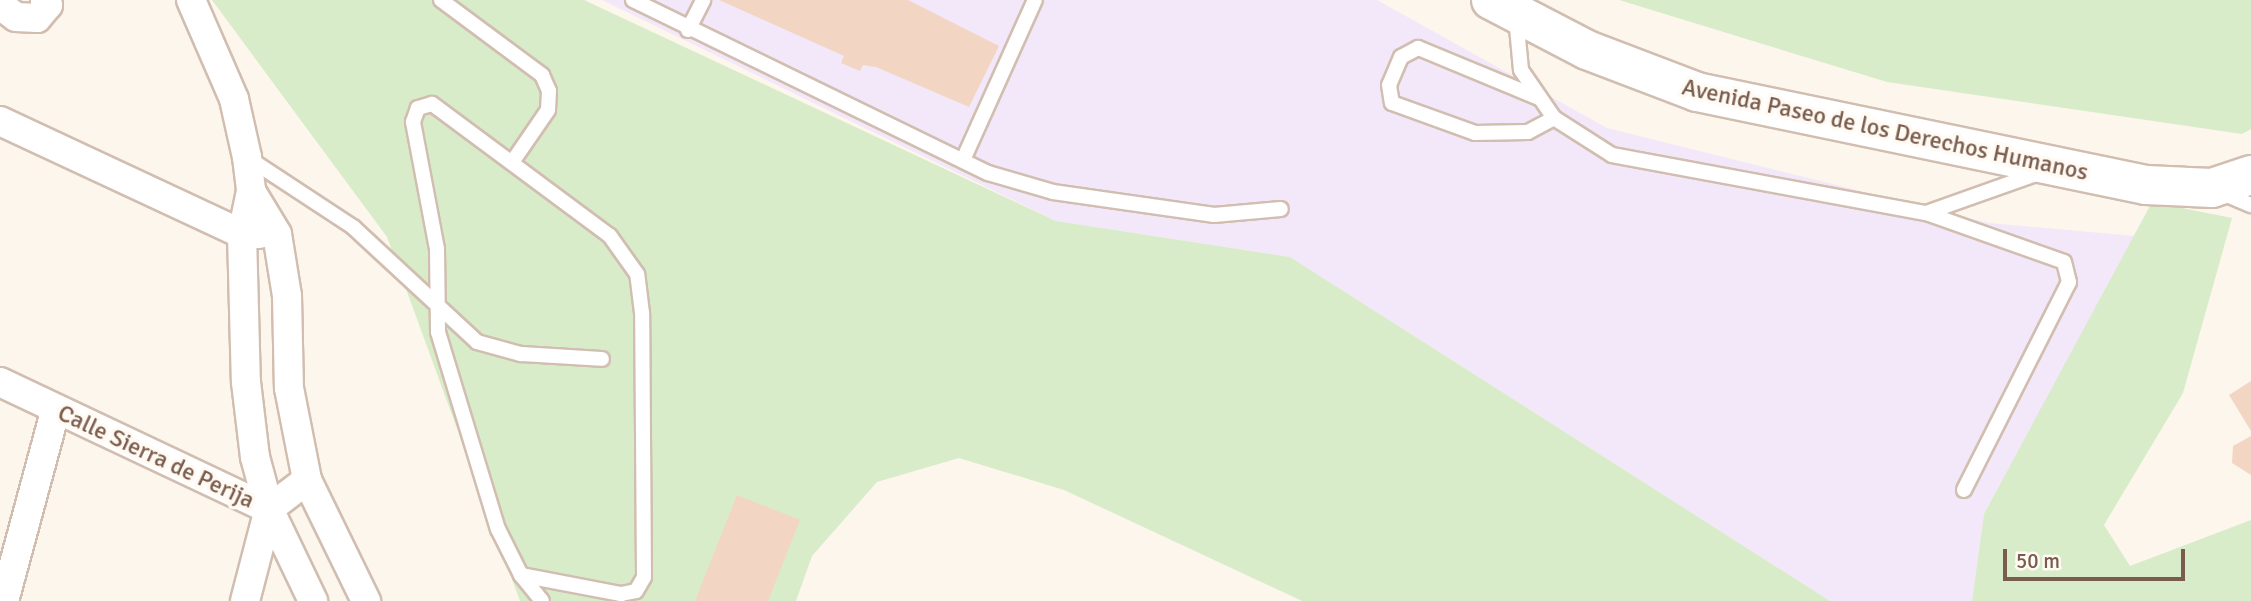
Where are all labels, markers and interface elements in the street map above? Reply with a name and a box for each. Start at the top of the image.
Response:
street label: Avenida Paseo de los Derechos Humanos [1679,73,2091,187]
street label: Calle Sierra de Perija [53,399,259,515]
scale bar [2006,534,2188,578]
text: 50 m [2016,548,2060,574]

